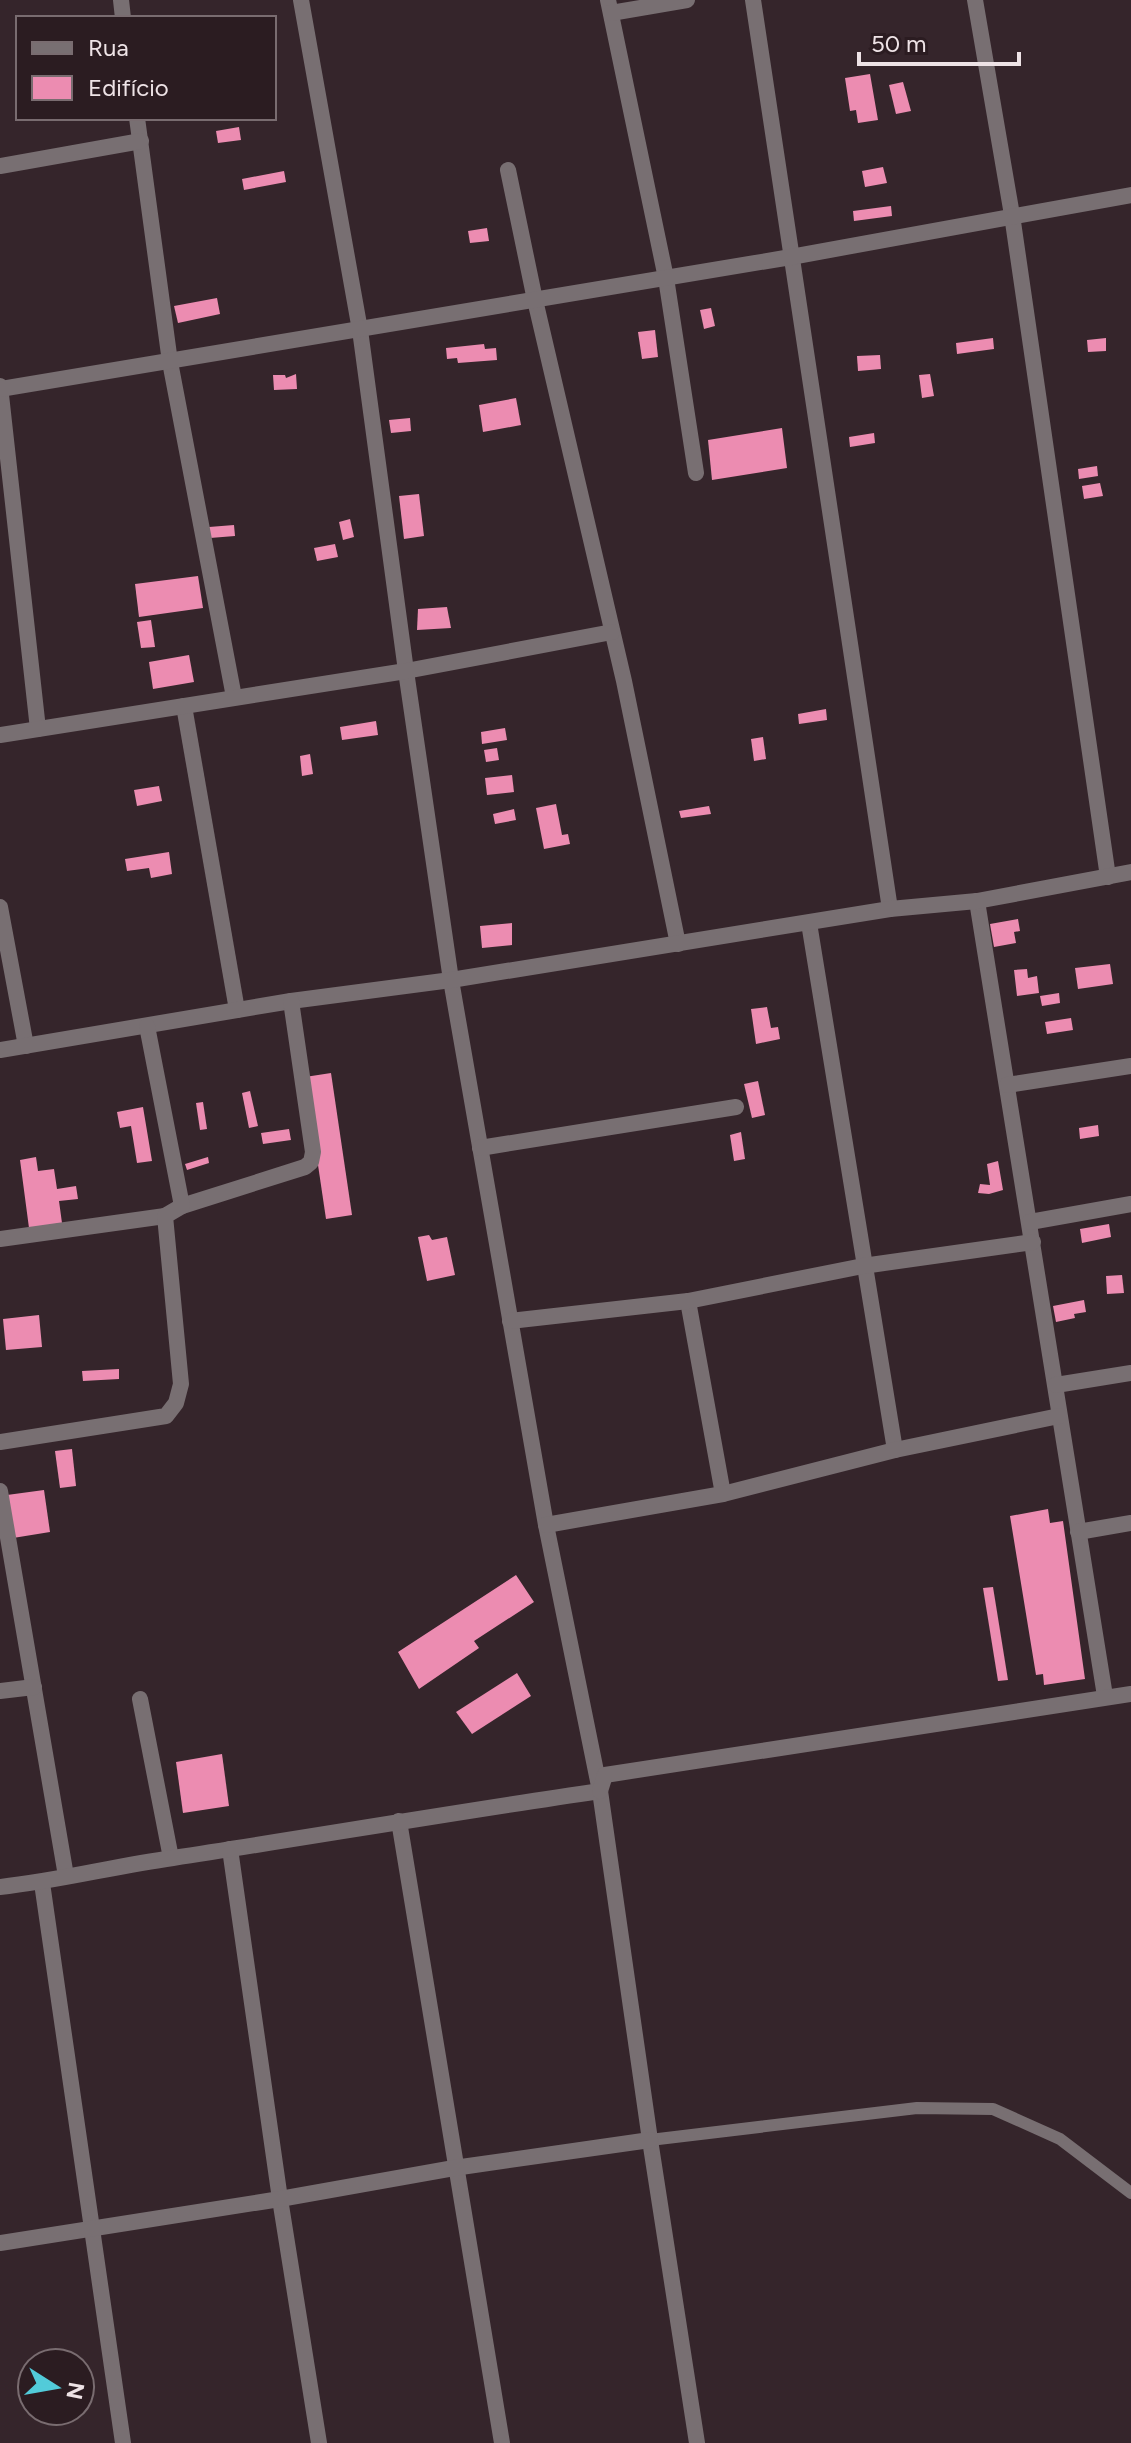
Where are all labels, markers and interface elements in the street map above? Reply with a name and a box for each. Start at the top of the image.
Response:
legend [16,16,276,120]
scale bar [859,16,1019,66]
text: 50 m [871,29,927,58]
text: Rua [88,33,129,62]
text: Edifício [88,73,169,102]
north arrow [16,2347,96,2427]
text: N [60,2380,90,2402]

